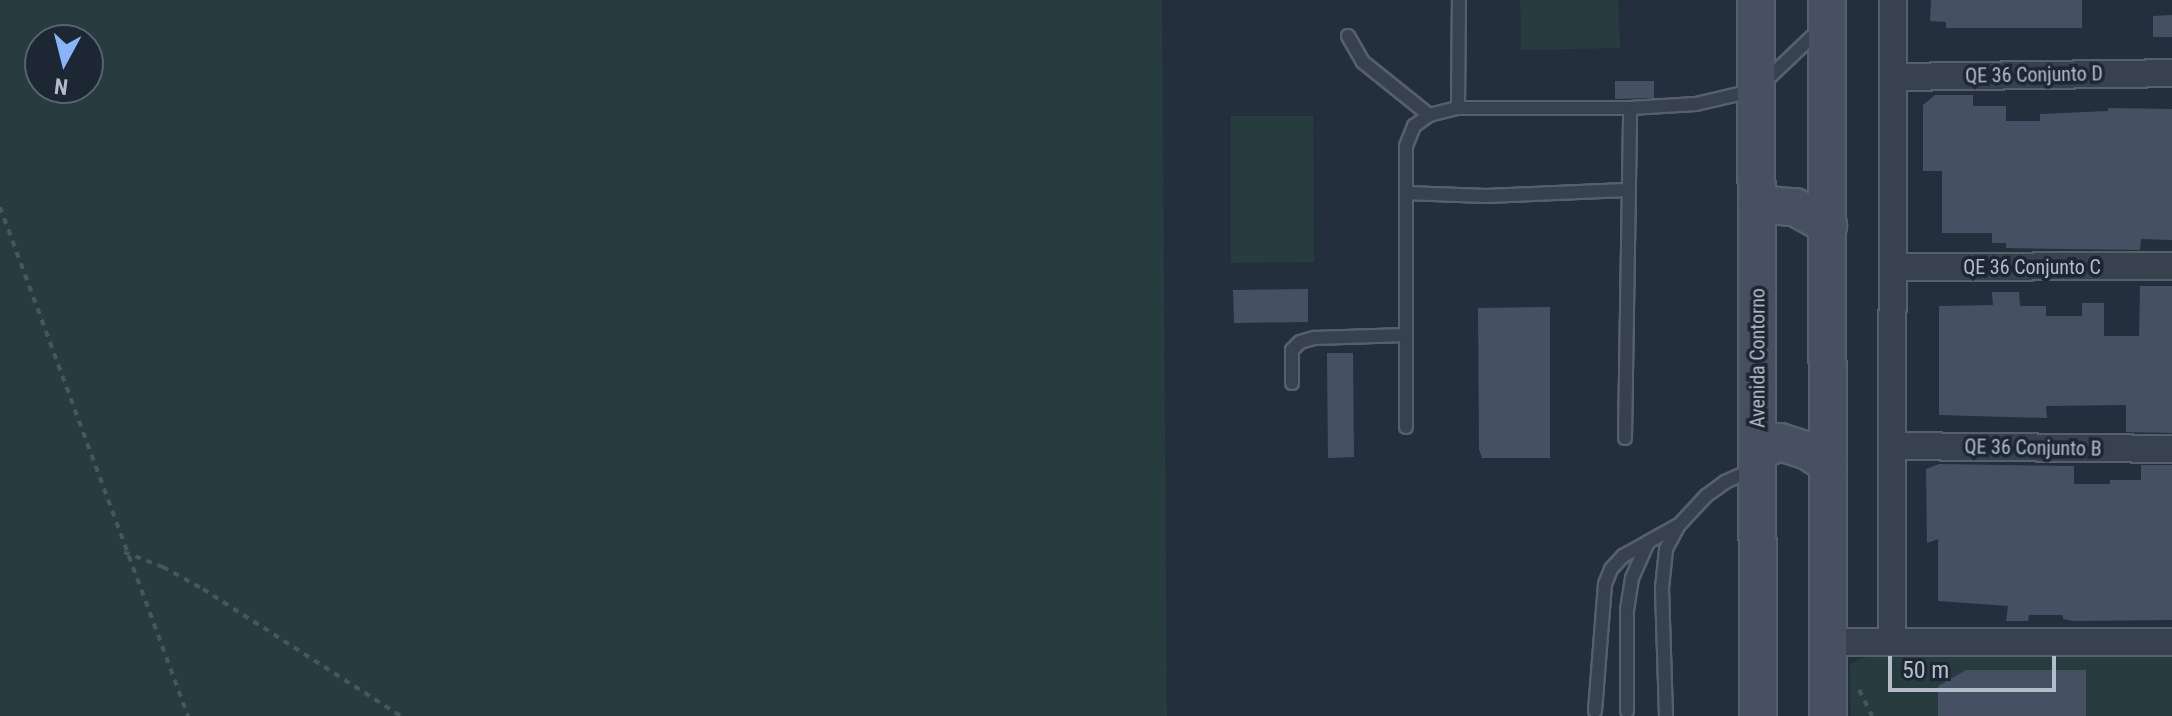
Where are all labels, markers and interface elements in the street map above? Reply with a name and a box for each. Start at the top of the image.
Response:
north arrow [24,24,104,104]
street label: QE 36 Conjunto D [1965,62,2103,88]
text: N [53,73,69,100]
street label: QE 36 Conjunto C [1963,255,2101,279]
street label: Avenida Contorno [1746,288,1770,428]
street label: QE 36 Conjunto B [1964,435,2102,461]
scale bar [1892,640,2060,690]
text: 50 m [1902,656,1949,684]

